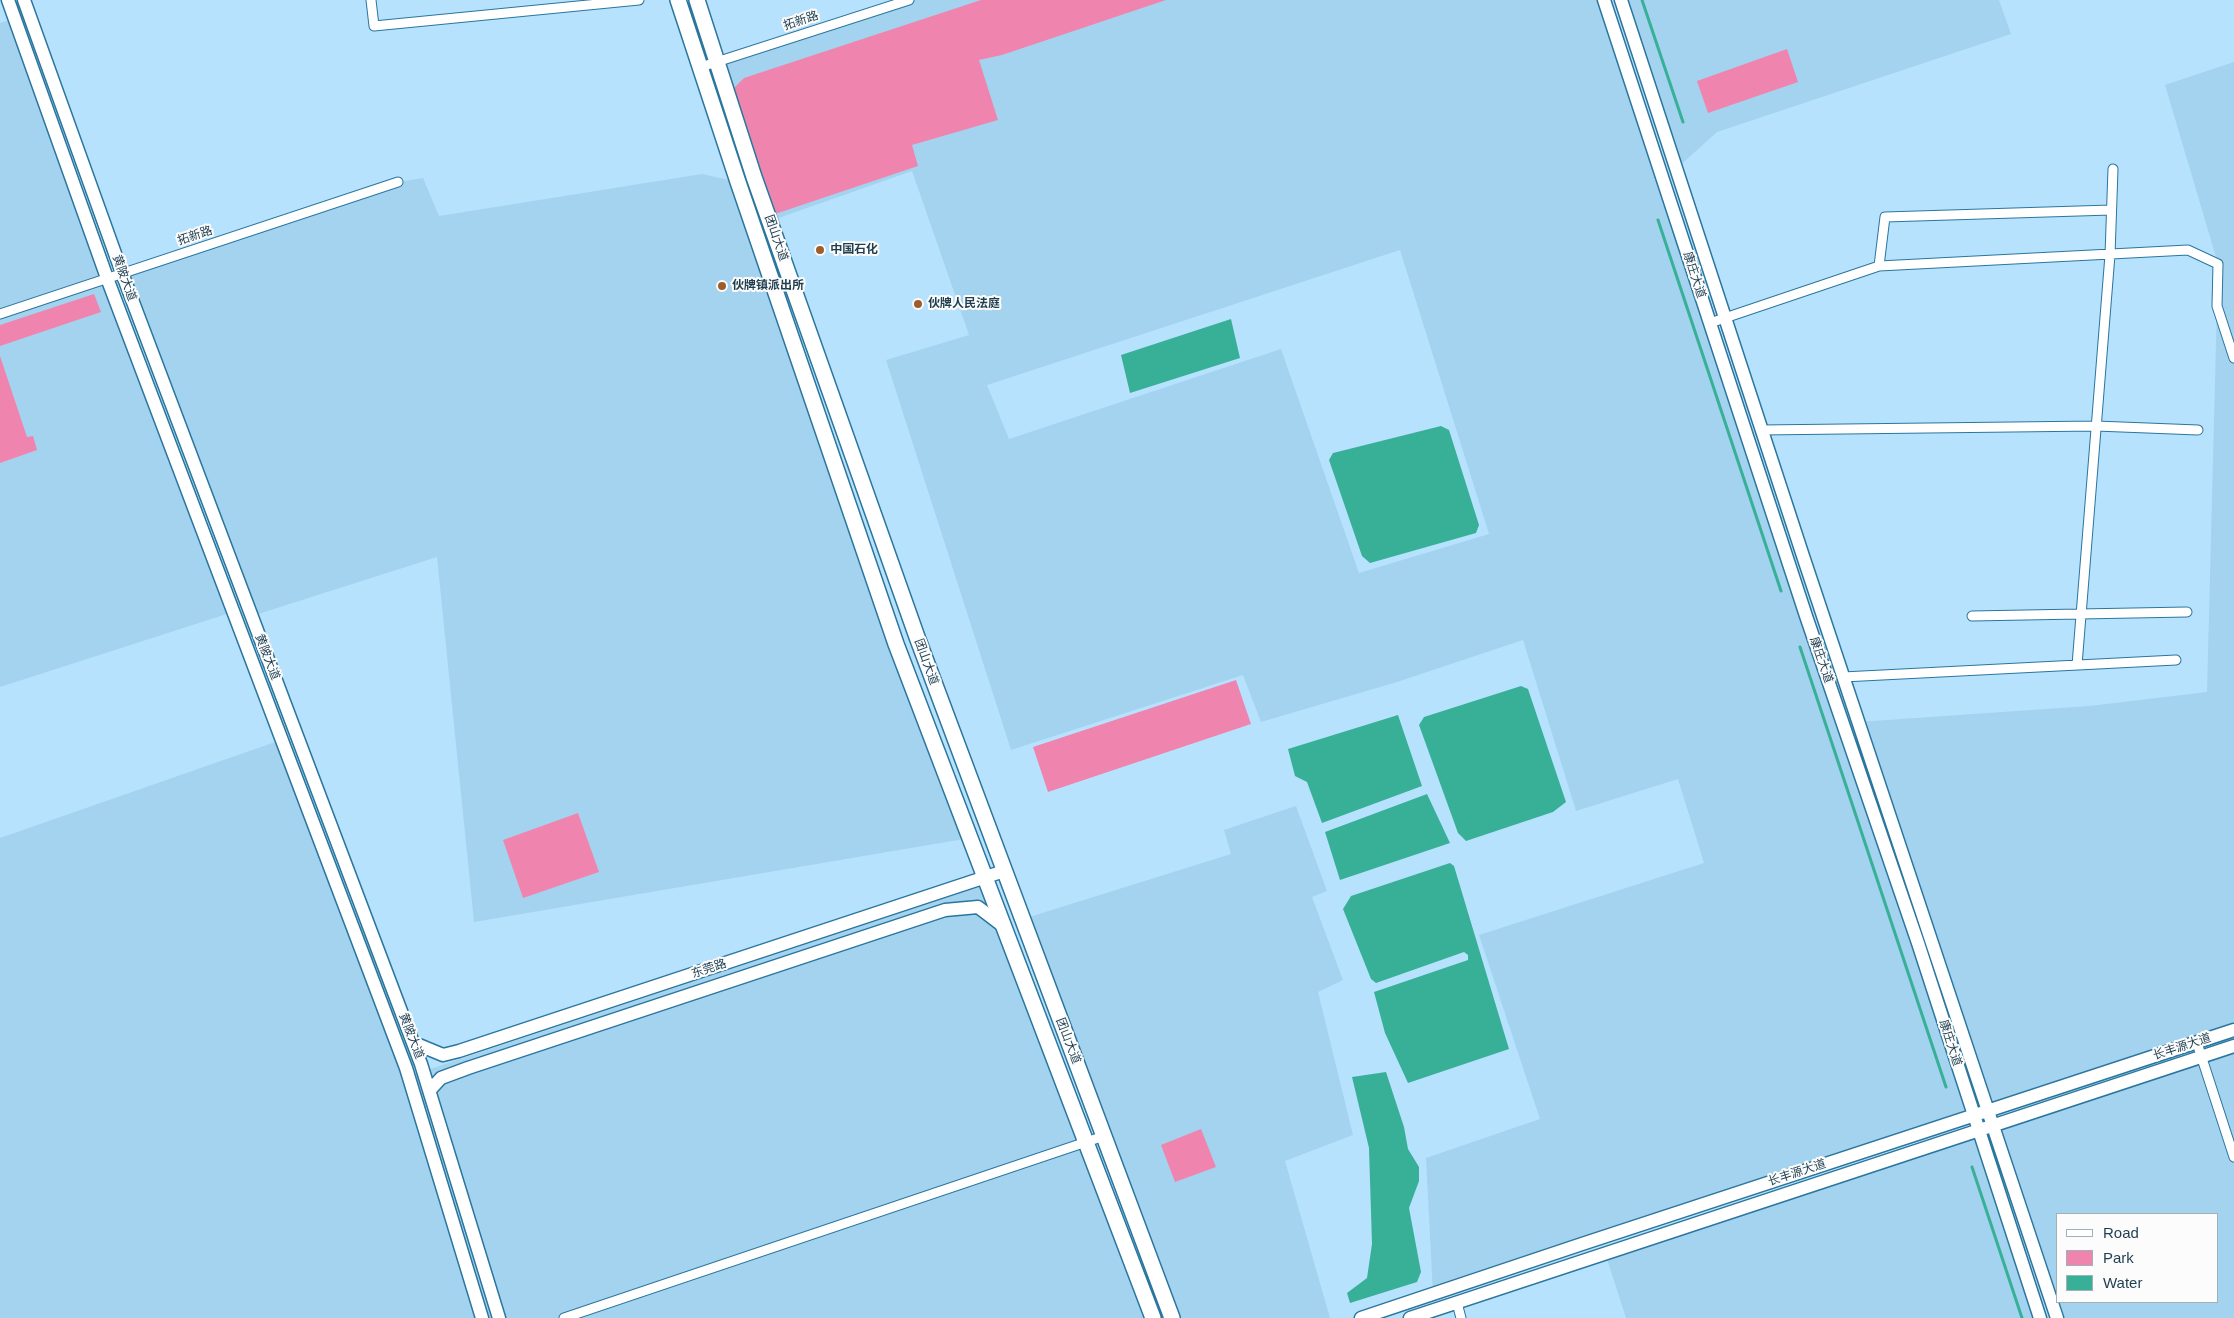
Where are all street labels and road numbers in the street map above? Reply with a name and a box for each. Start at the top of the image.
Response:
street label: 拓新路 [782,9,820,33]
street label: 团山大道 [761,213,791,263]
street label: 拓新路 [176,224,214,248]
street label: 康庄大道 [1680,250,1708,300]
street label: 黄陂大道 [109,253,139,303]
street label: 黄陂大道 [252,632,282,682]
street label: 康庄大道 [1806,635,1836,685]
street label: 团山大道 [911,637,941,687]
street label: 东莞路 [690,957,728,981]
street label: 黄陂大道 [396,1011,426,1061]
street label: 团山大道 [1053,1016,1083,1066]
street label: 康庄大道 [1936,1018,1964,1068]
street label: 长丰源大道 [2151,1031,2213,1063]
street label: 长丰源大道 [1766,1157,1828,1189]

